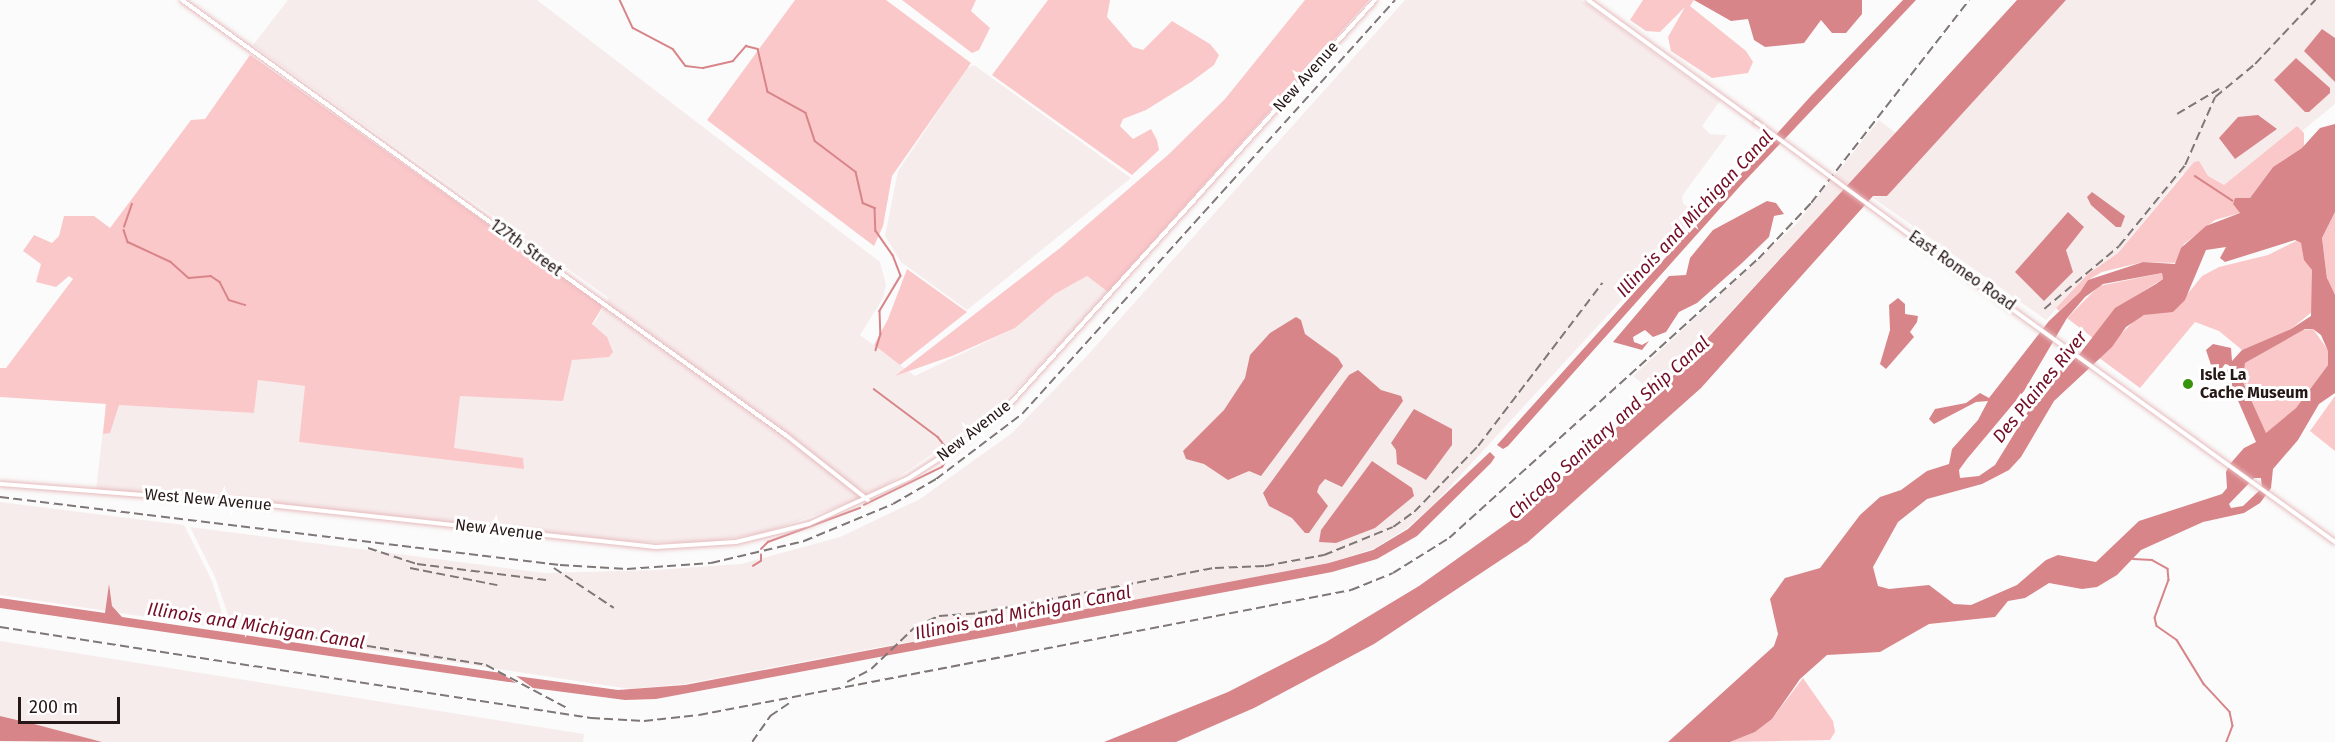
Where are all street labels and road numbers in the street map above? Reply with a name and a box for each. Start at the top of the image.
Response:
street label: New Avenue [1269,38,1343,116]
street label: 127th Street [486,215,566,281]
street label: East Romeo Road [1905,227,2019,315]
street label: New Avenue [933,396,1015,466]
street label: West New Avenue [144,485,272,515]
street label: New Avenue [454,515,544,545]

